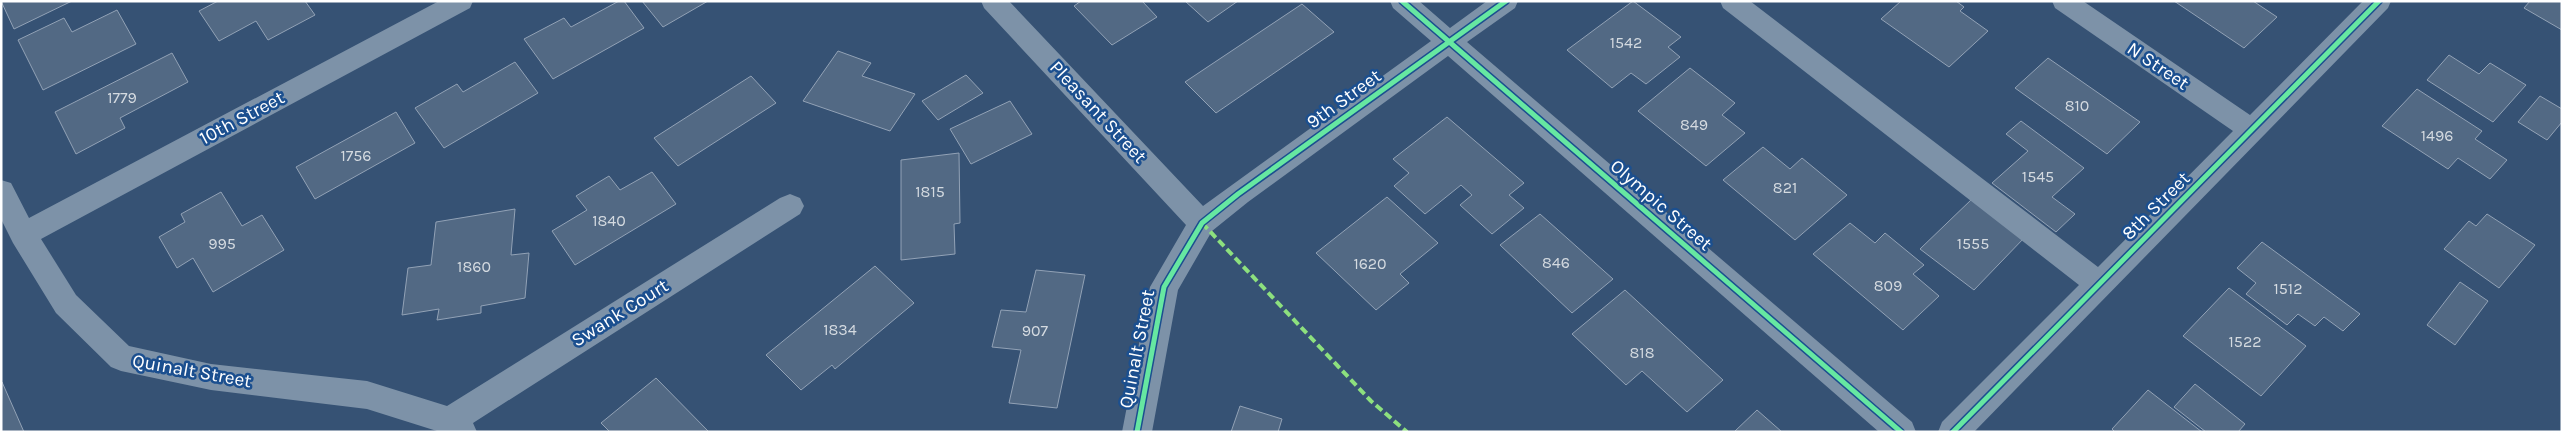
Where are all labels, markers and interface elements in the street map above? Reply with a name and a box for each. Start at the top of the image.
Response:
house number: 1542 [1610,33,1642,52]
street label: N Street [2123,37,2193,95]
street label: Pleasant Street [1045,56,1151,168]
street label: 9th Street [1303,65,1385,133]
street label: 10th Street [196,86,288,150]
house number: 1779 [107,88,137,107]
house number: 810 [2065,96,2089,115]
house number: 849 [1680,115,1708,134]
house number: 1496 [2421,126,2453,145]
house number: 1756 [341,146,372,165]
street label: Olympic Street [1606,155,1716,255]
house number: 1545 [2022,167,2054,186]
street label: 8th Street [2117,167,2195,245]
house number: 821 [1773,178,1797,197]
house number: 1815 [915,182,945,201]
house number: 1840 [592,211,626,230]
house number: 995 [208,234,236,253]
house number: 1555 [1957,234,1989,253]
house number: 846 [1542,253,1570,272]
house number: 1620 [1353,254,1387,273]
house number: 1860 [457,257,491,276]
street label: Swank Court [568,275,672,351]
house number: 809 [1874,276,1902,295]
house number: 1512 [2274,279,2302,298]
street label: Quinalt Street [1115,288,1159,410]
house number: 1834 [823,320,857,339]
house number: 907 [1022,321,1049,340]
house number: 1522 [2229,332,2261,351]
house number: 818 [1630,343,1654,362]
street label: Quinalt Street [131,350,253,392]

